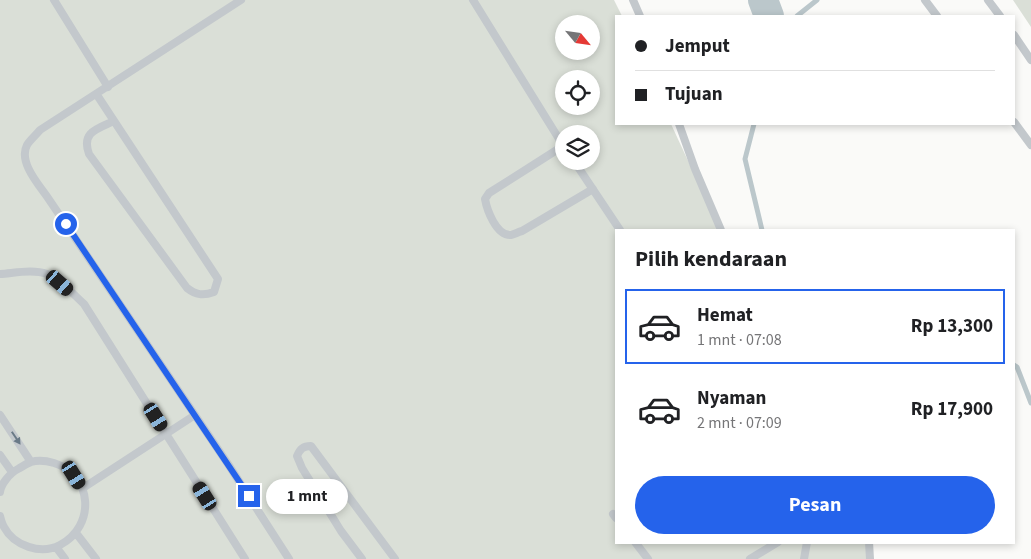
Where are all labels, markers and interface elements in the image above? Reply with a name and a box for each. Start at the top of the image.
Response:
north arrow [555,15,600,60]
map controls [555,15,600,170]
text: Jemput [665,33,730,60]
button: locate [555,70,600,115]
text: Tujuan [665,81,723,108]
button: layers [555,125,600,170]
route start [55,213,77,235]
text: Pilih kendaraan [635,243,787,275]
car [43,267,76,299]
text: Hemat [697,302,753,329]
icon: car [637,304,682,349]
text: Rp 13,300 [911,313,993,340]
text: 1 mnt · 07:08 [697,329,782,351]
text: Nyaman [697,385,766,412]
icon: car [637,387,682,432]
text: Rp 17,900 [911,396,993,423]
car [141,400,170,434]
text: 2 mnt · 07:09 [697,412,782,434]
one-way arrow [11,432,20,445]
car [59,458,88,492]
button: Pesan [635,476,995,534]
callout: 1 mnt [266,478,349,514]
car [190,479,219,513]
route end [238,485,260,507]
text: 1 mnt [287,485,327,507]

